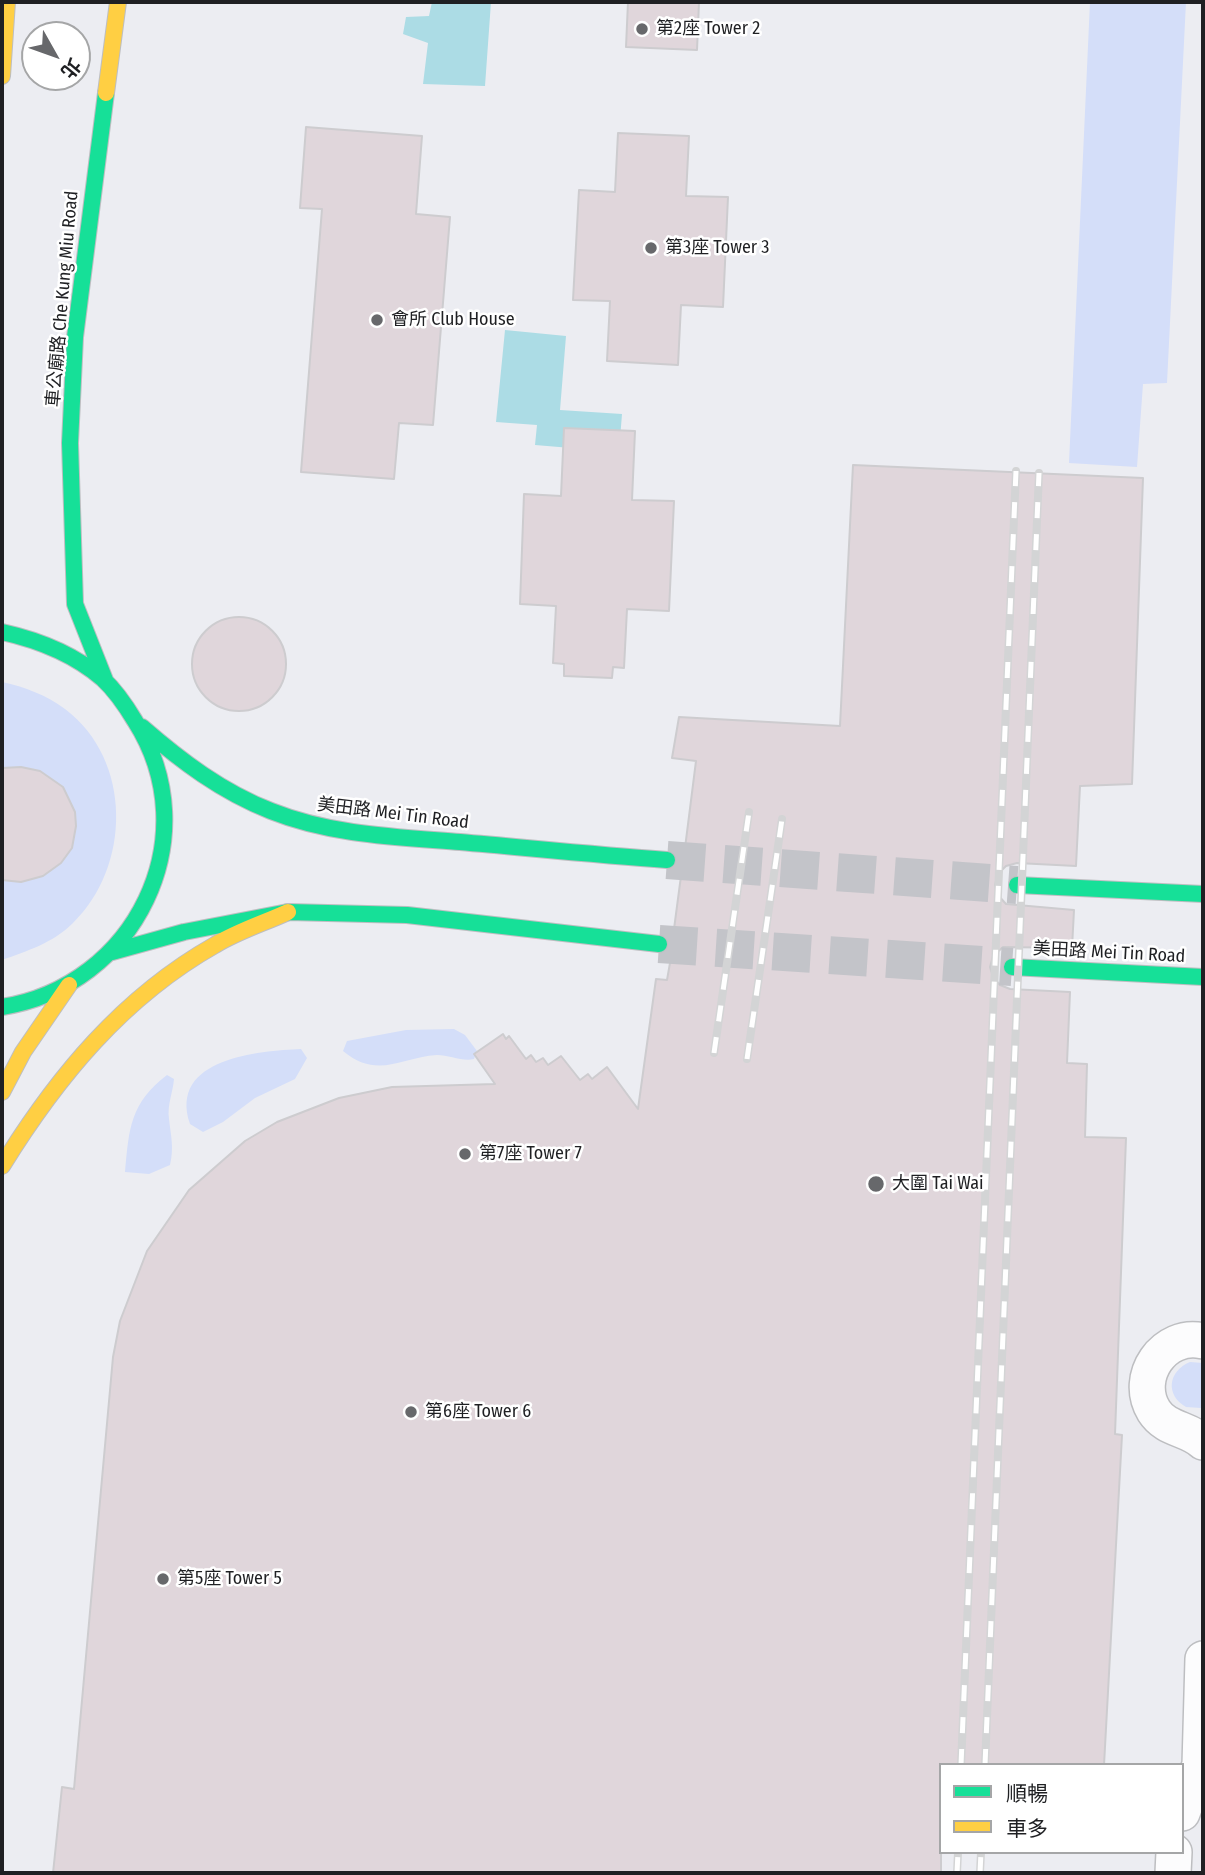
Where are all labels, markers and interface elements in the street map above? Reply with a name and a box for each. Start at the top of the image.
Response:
place label: 第2座 Tower 2 [656,18,760,40]
north arrow [21,21,91,91]
marker: 第2座 Tower 2 [634,21,650,37]
text: 北 [56,54,86,83]
street label: 車公廟路 Che Kung Miu Road [43,190,83,408]
place label: 第3座 Tower 3 [665,237,769,259]
marker: 第3座 Tower 3 [643,240,659,256]
place label: 會所 Club House [391,309,515,331]
marker: 會所 Club House [369,312,385,328]
street label: 美田路 Mei Tin Road [316,794,470,834]
street label: 美田路 Mei Tin Road [1032,938,1186,968]
place label: 第7座 Tower 7 [479,1143,582,1165]
marker: 第7座 Tower 7 [457,1146,473,1162]
place label: 大圍 Tai Wai [892,1173,984,1195]
marker: 大圍 Tai Wai [866,1174,886,1194]
place label: 第6座 Tower 6 [425,1401,531,1423]
marker: 第6座 Tower 6 [403,1404,419,1420]
place label: 第5座 Tower 5 [177,1568,282,1590]
marker: 第5座 Tower 5 [155,1571,171,1587]
legend [939,1763,1184,1854]
text: 順暢 [1006,1781,1048,1807]
text: 車多 [1006,1816,1048,1842]

